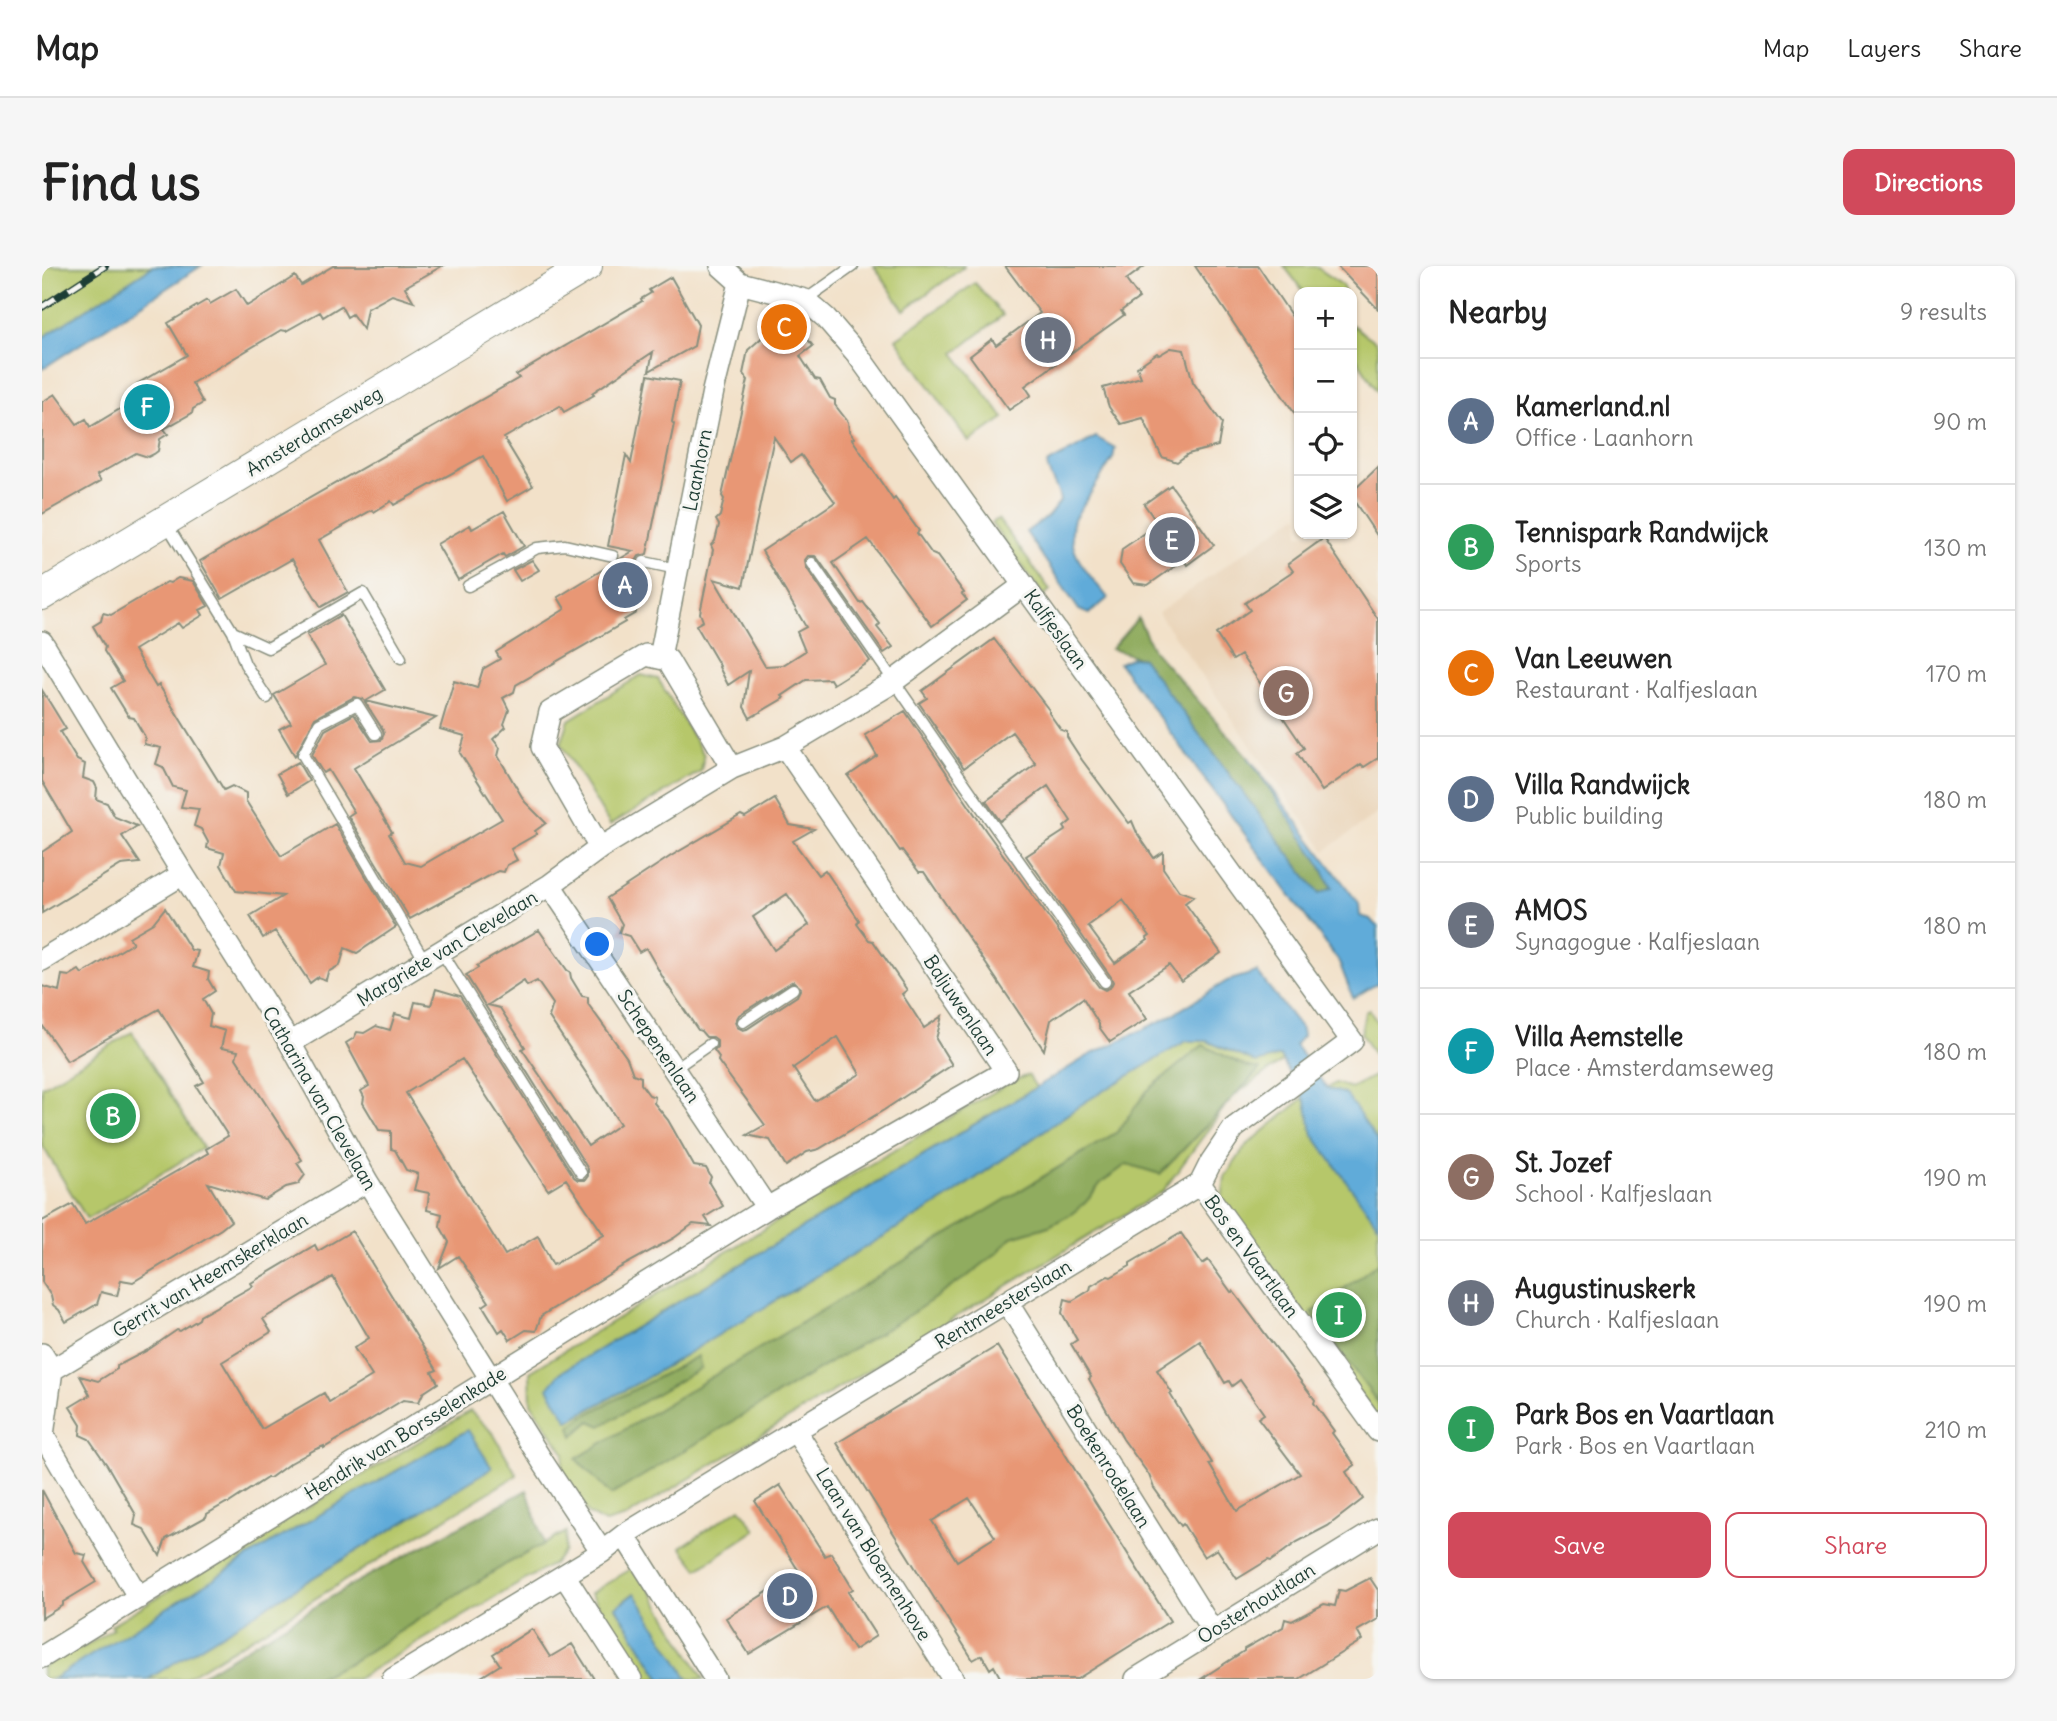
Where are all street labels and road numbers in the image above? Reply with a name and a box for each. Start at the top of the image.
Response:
street label: Amsterdamseweg [241,381,387,481]
street label: Laanhorn [677,427,717,513]
street label: Kalfjeslaan [1019,584,1093,674]
street label: Margriete van Clevelaan [352,885,542,1011]
street label: Baljuwenlaan [919,950,1003,1060]
street label: Schepenenlaan [612,985,706,1107]
street label: Catharina van Clevelaan [257,1002,383,1194]
street label: Bos en Vaartlaan [1199,1190,1305,1322]
street label: Gerrit van Heemskerklaan [108,1207,312,1343]
street label: Rentmeesterslaan [931,1254,1075,1354]
street label: Hendrik van Borsselenkade [300,1361,510,1505]
street label: Boekenrodelaan [1062,1400,1156,1532]
street label: Laan van Bloemenhove [811,1463,937,1645]
street label: Oosterhoutlaan [1193,1557,1319,1649]

